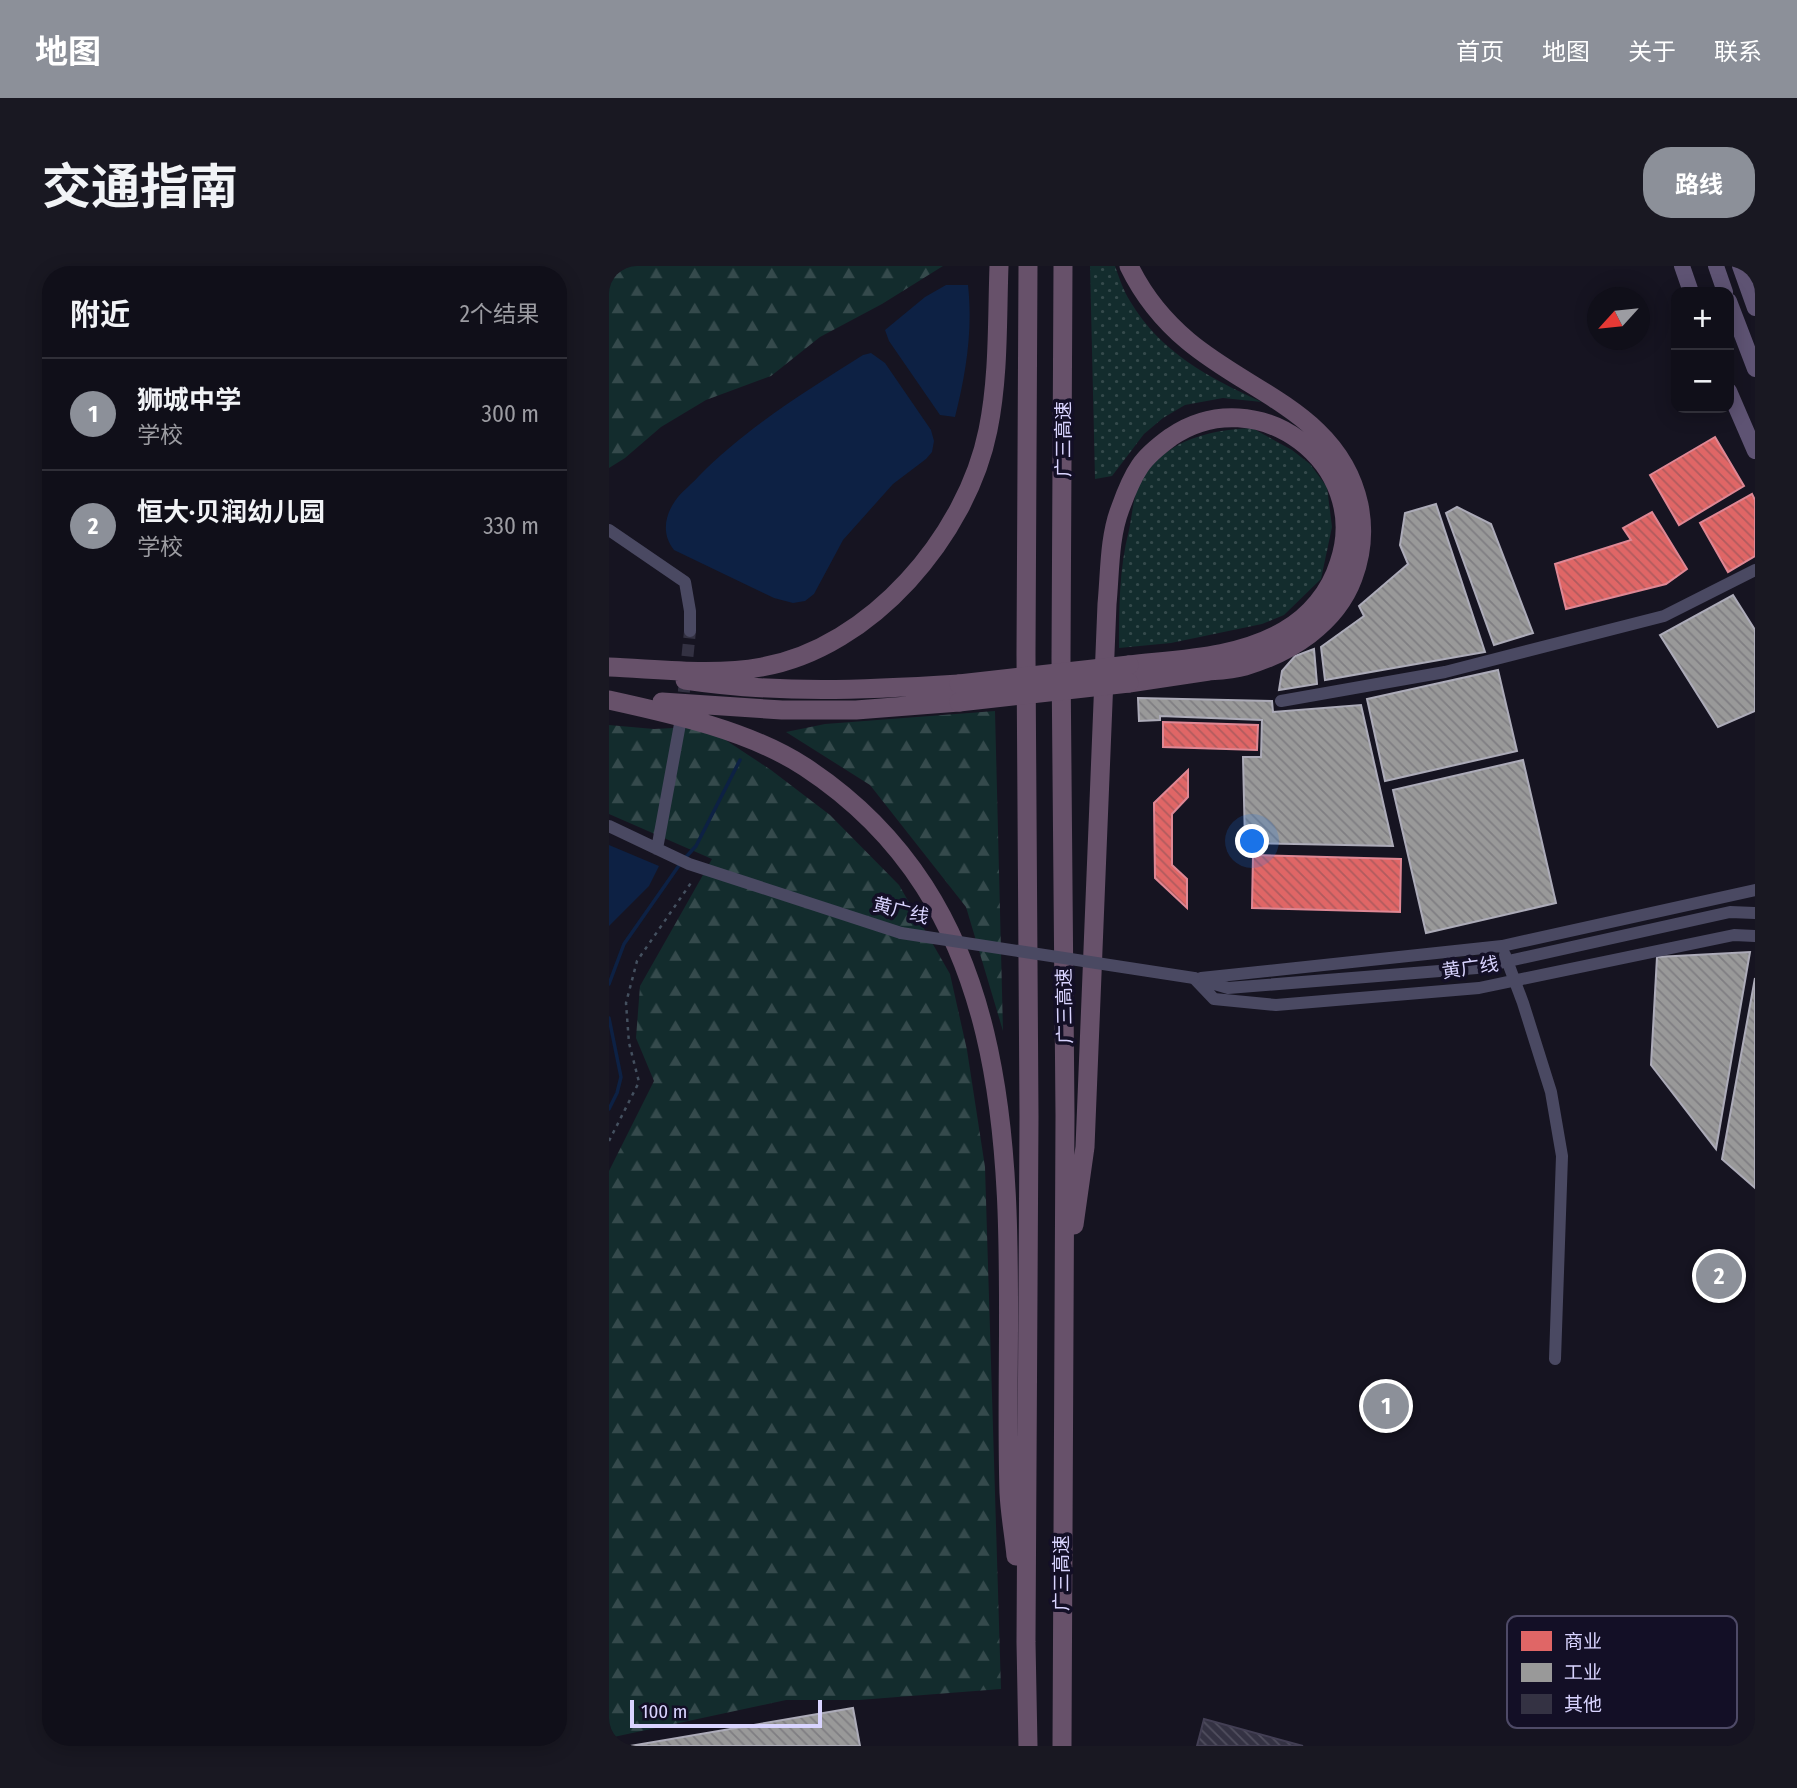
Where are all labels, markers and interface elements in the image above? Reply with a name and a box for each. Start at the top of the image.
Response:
text: 地图 [35,32,101,72]
text: 首页 [1456,38,1504,66]
text: 地图 [1542,38,1590,66]
text: 关于 [1628,38,1676,66]
text: 联系 [1714,38,1762,66]
button: 路线 [1643,147,1755,218]
text: 交通指南 [42,158,238,217]
north arrow [1587,287,1650,350]
map controls [1671,287,1734,413]
button: + [1671,287,1734,350]
text: 附近 [70,297,130,333]
text: 2个结果 [460,300,539,328]
button: − [1671,350,1734,413]
text: 狮城中学 [137,385,241,416]
text: 1 [88,400,98,428]
text: 300 m [482,400,539,428]
street label: 广三高速 [1052,401,1075,477]
text: 学校 [137,421,183,449]
text: 恒大·贝润幼儿园 [137,497,325,528]
text: 2 [88,512,98,540]
text: 330 m [483,512,539,540]
text: 学校 [137,533,183,561]
your location [1235,824,1269,858]
street label: 黄广线 [870,892,931,929]
street label: 黄广线 [1440,952,1500,983]
street label: 广三高速 [1052,968,1077,1044]
pin: 2 [1696,1250,1742,1302]
pin: 1 [1363,1380,1409,1432]
street label: 广三高速 [1050,1535,1073,1611]
legend [1507,1616,1737,1728]
text: 商业 [1564,1630,1602,1653]
text: 工业 [1564,1661,1602,1684]
text: 其他 [1564,1693,1602,1716]
scale bar [630,1697,823,1729]
text: 100 m [641,1700,687,1723]

